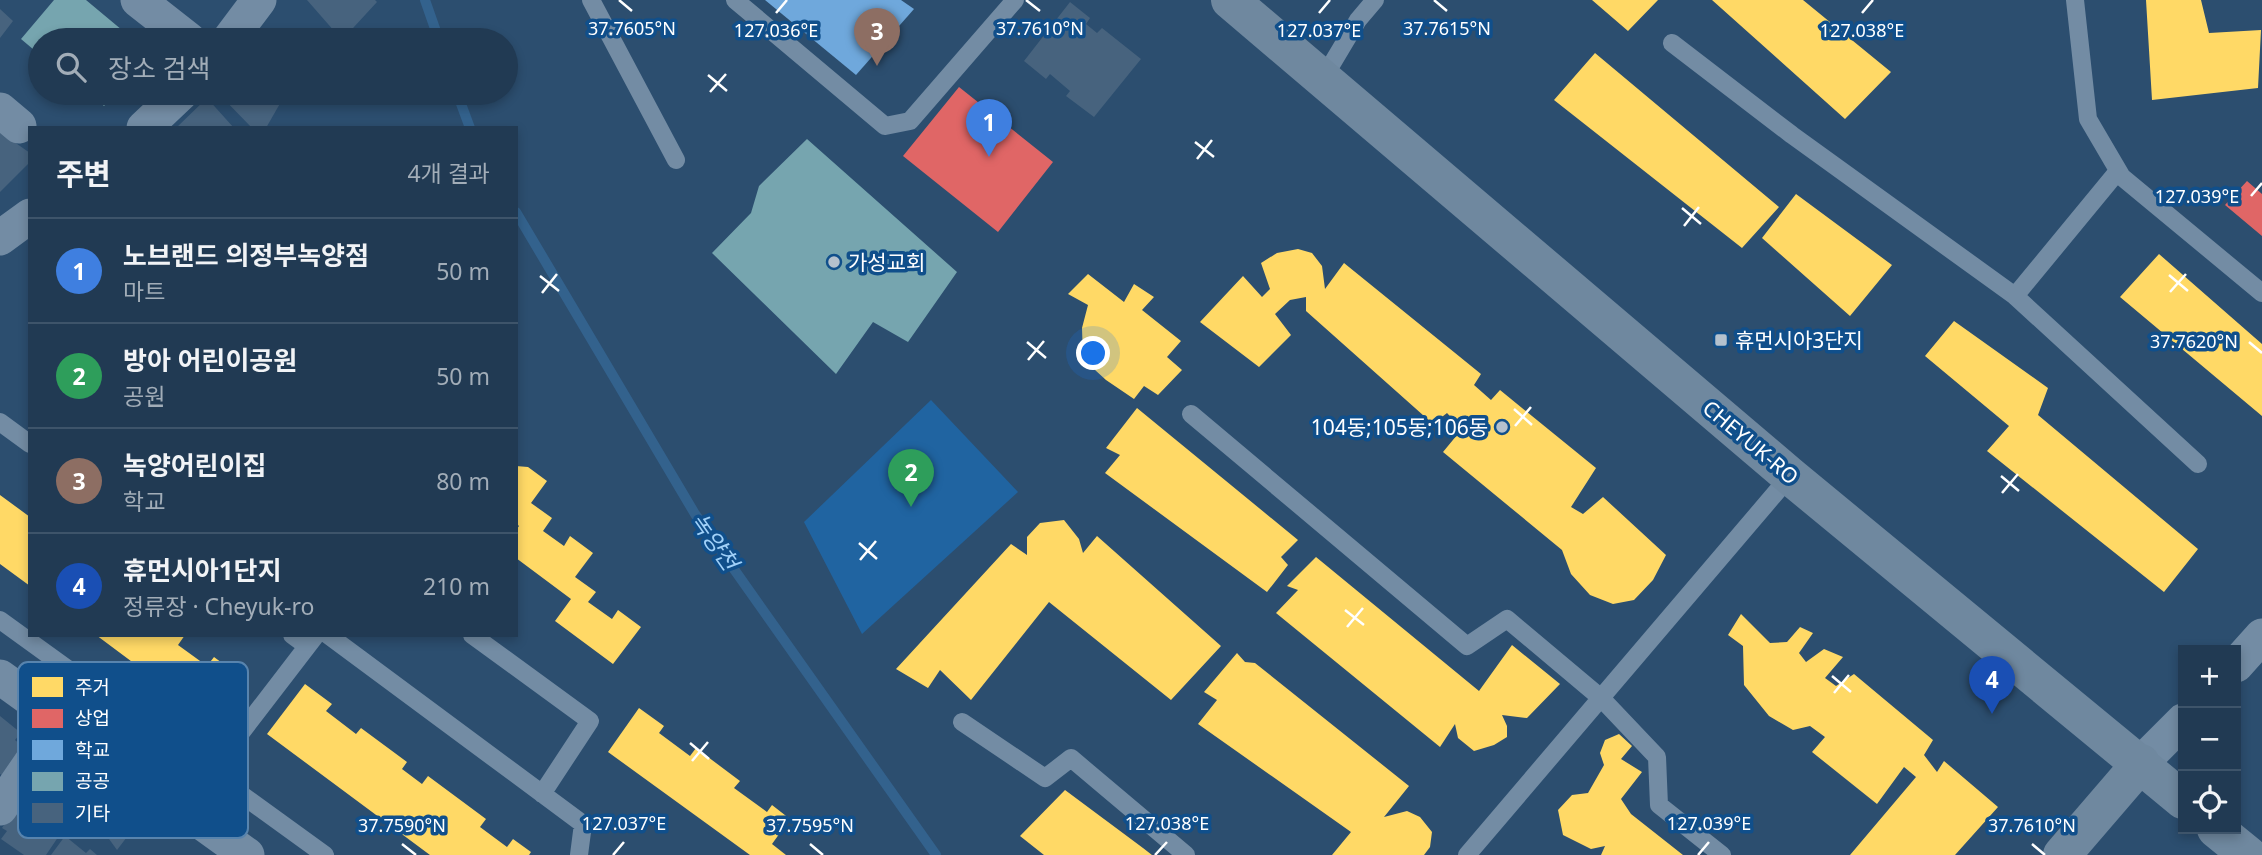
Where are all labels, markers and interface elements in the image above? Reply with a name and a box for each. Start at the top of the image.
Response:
pin: 3 [854,8,900,66]
text: 37.7605°N [588,16,676,40]
text: 37.7610°N [996,16,1084,40]
text: 37.7615°N [1403,16,1491,40]
text: 127.036°E [734,18,818,42]
text: 127.037°E [1277,18,1361,42]
text: 127.038°E [1820,18,1904,42]
search box [28,28,518,105]
icon: search [52,48,90,86]
text: 장소 검색 [108,50,210,86]
pin: 1 [966,99,1012,157]
text: 주변 [56,153,111,194]
text: 4개 결과 [407,157,490,189]
text: 127.039°E [2155,184,2239,208]
text: 노브랜드 의정부녹양점 [123,237,369,273]
place label: 가성교회 [848,248,925,276]
marker: 가성교회 [826,254,842,270]
text: 1 [72,255,86,287]
text: 50 m [436,255,490,287]
text: 마트 [123,275,165,307]
place label: 휴먼시아3단지 [1735,326,1863,354]
text: 37.7620°N [2150,329,2238,353]
marker: 휴먼시아3단지 [1713,332,1729,348]
your location [1076,336,1110,370]
text: 방아 어린이공원 [123,342,297,378]
text: 2 [72,360,86,392]
text: 50 m [436,360,490,392]
text: 공원 [123,380,165,412]
street label: CHEYUK-RO [1697,394,1805,490]
place label: 104동;105동;106동 [1311,413,1488,441]
marker: 104동;105동;106동 [1494,419,1510,435]
text: 녹양어린이집 [123,447,267,483]
pin: 2 [888,449,934,507]
text: 3 [72,465,86,497]
text: 80 m [436,465,490,497]
text: 학교 [123,485,165,517]
water label: 녹양천 [684,506,748,579]
text: 휴먼시아1단지 [123,552,281,588]
text: 4 [72,570,86,602]
text: 210 m [423,570,490,602]
text: 정류장 · Cheyuk-ro [123,590,314,622]
map controls [2178,645,2241,834]
button: + [2178,645,2241,708]
pin: 4 [1969,656,2015,714]
legend [18,662,248,838]
text: 주거 [75,674,110,700]
text: 상업 [75,705,110,731]
button: − [2178,708,2241,771]
text: 학교 [75,737,110,763]
text: 공공 [75,768,110,794]
button: locate [2178,771,2241,834]
text: 기타 [75,800,110,826]
text: 127.037°E [582,811,666,835]
text: 127.038°E [1125,811,1209,835]
text: 127.039°E [1667,811,1751,835]
text: 37.7590°N [358,813,446,837]
text: 37.7595°N [766,813,854,837]
text: 37.7610°N [1988,813,2076,837]

